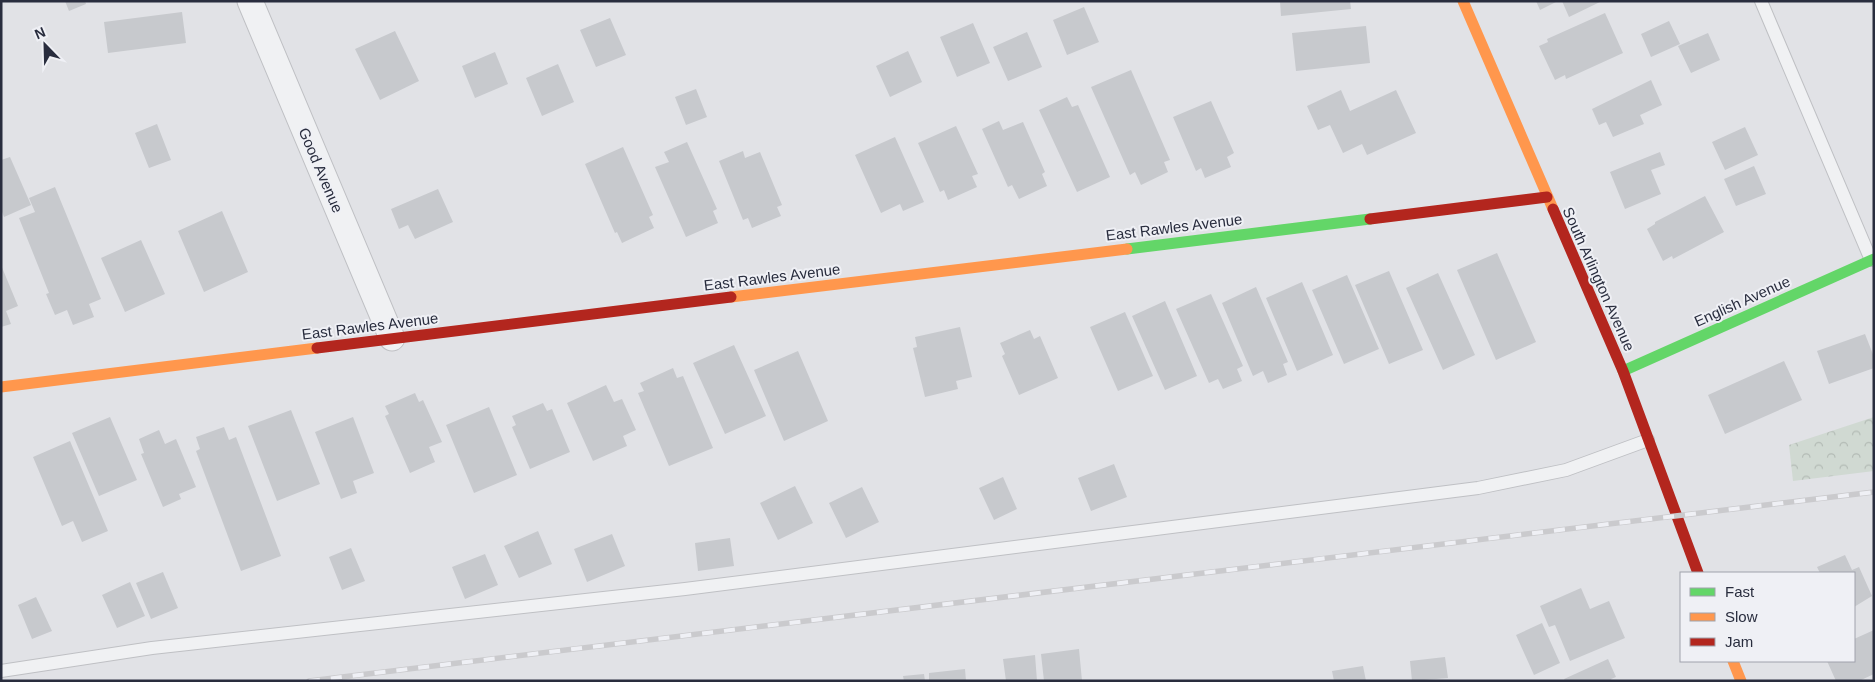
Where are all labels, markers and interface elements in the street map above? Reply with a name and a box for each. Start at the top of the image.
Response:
north arrow [20,20,70,70]
text: N [32,24,48,42]
street label: Good Avenue [295,125,347,215]
street label: South Arlington Avenue [1560,204,1638,354]
street label: East Rawles Avenue [1105,210,1243,244]
street label: East Rawles Avenue [703,260,841,294]
street label: English Avenue [1691,272,1793,330]
street label: East Rawles Avenue [301,309,439,343]
legend [1680,572,1855,662]
text: Fast [1725,583,1755,600]
text: Slow [1725,608,1758,625]
text: Jam [1725,633,1753,650]

